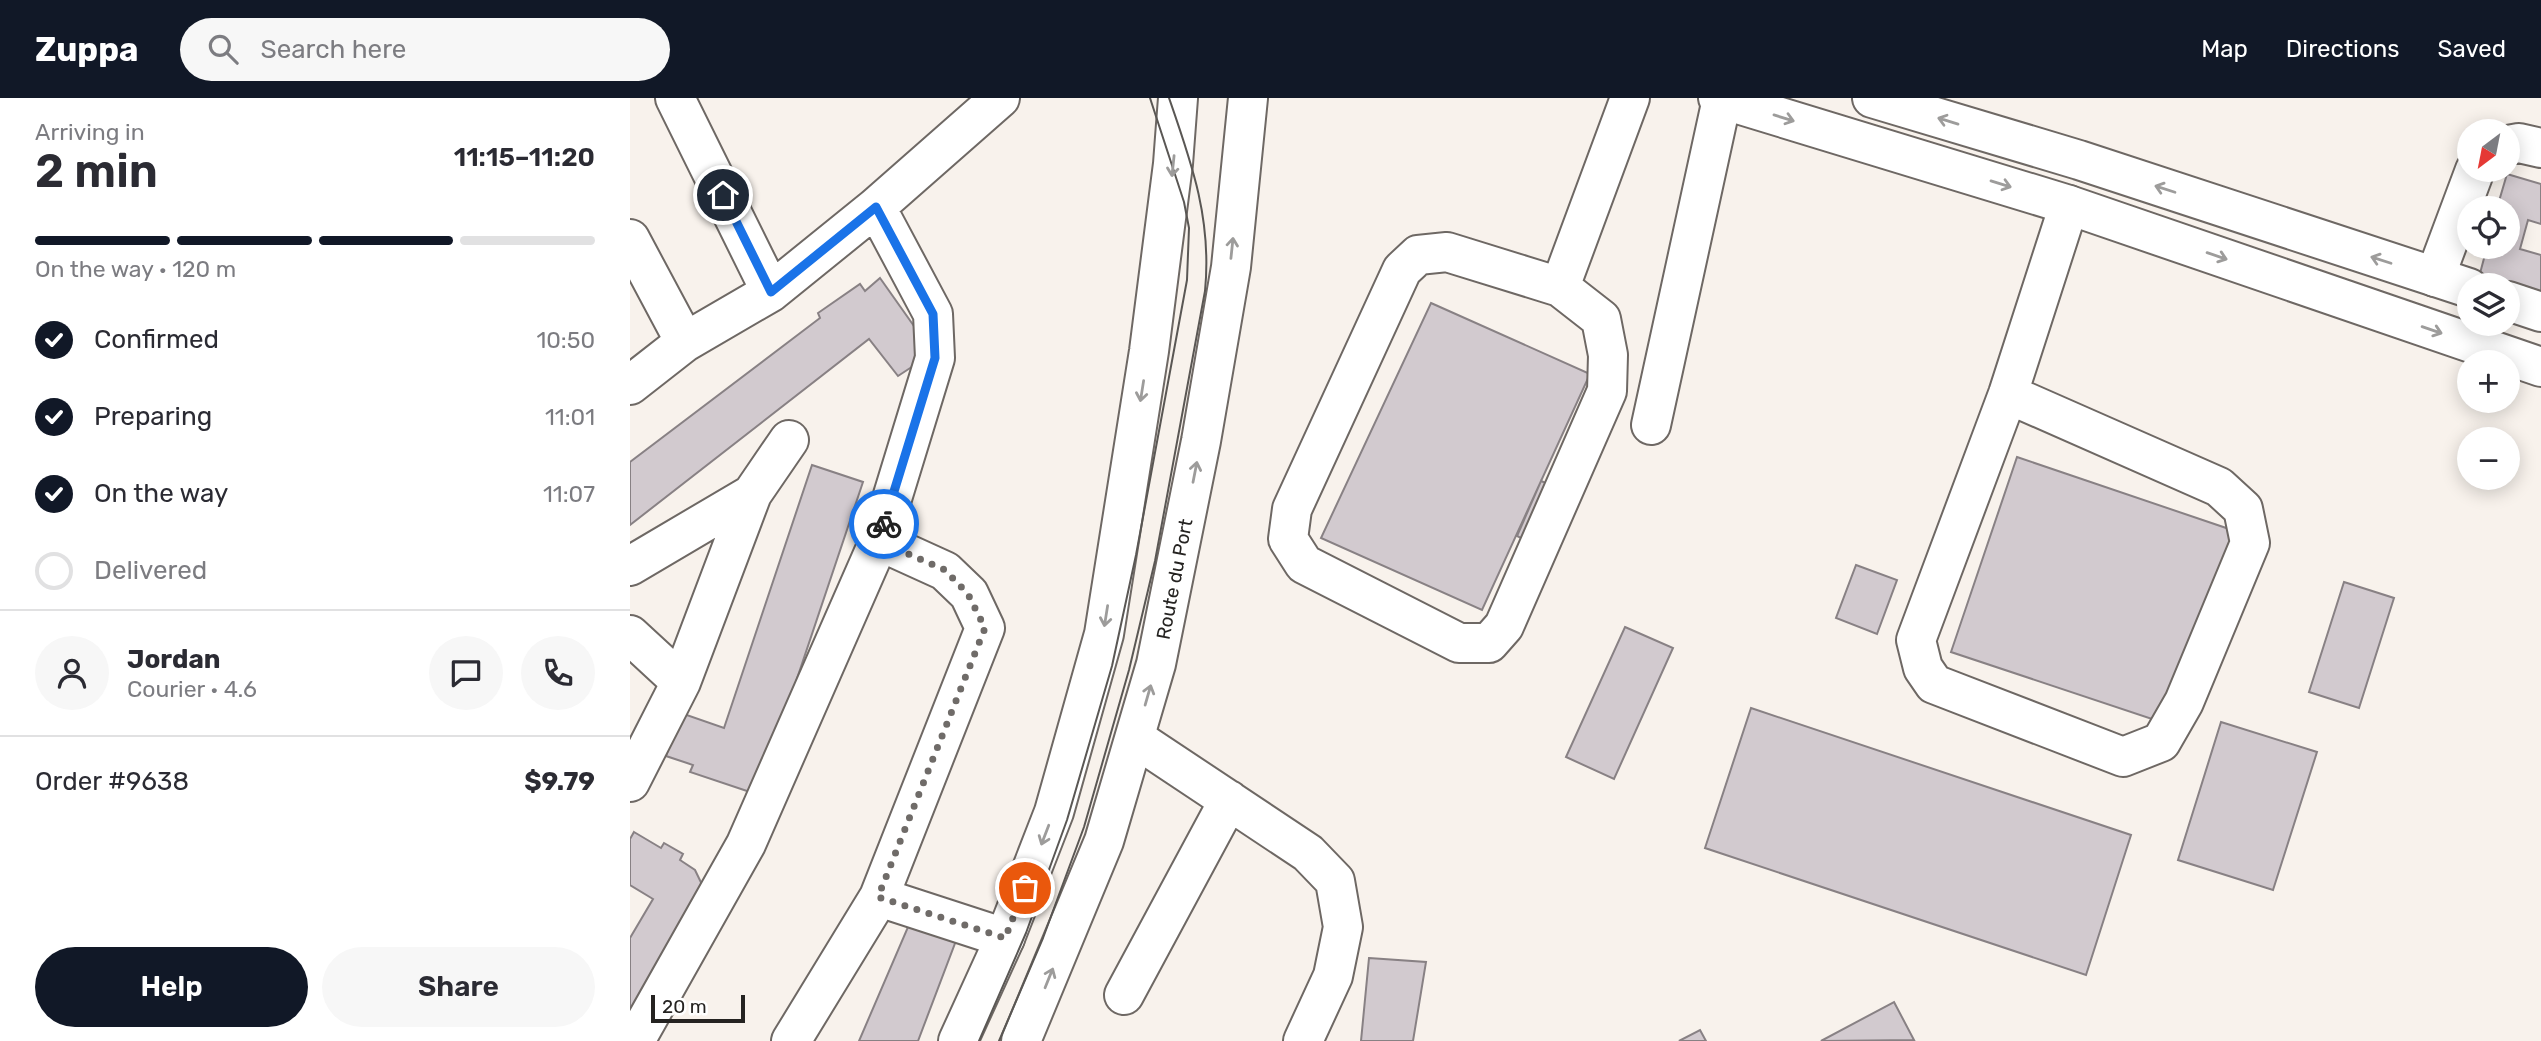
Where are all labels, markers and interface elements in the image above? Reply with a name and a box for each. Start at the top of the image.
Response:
search box [180,18,670,81]
text: Zuppa [35,30,138,69]
icon: search [204,30,242,68]
text: Search here [260,34,406,65]
text: Map [2201,35,2248,63]
text: Directions [2286,35,2399,63]
text: Saved [2437,35,2506,63]
one-way arrow [1772,112,1794,125]
one-way arrow [1937,113,1959,126]
text: Arriving in [35,118,145,146]
north arrow [2457,119,2520,182]
map controls [2457,119,2520,490]
text: 11:15–11:20 [454,142,595,173]
text: 2 min [35,144,158,199]
one-way arrow [1166,154,1179,177]
pin [693,165,753,225]
icon: home [704,176,742,214]
one-way arrow [1990,179,2012,192]
one-way arrow [2154,181,2176,194]
button: locate [2457,196,2520,259]
one-way arrow [1226,237,1239,260]
one-way arrow [2206,250,2228,263]
one-way arrow [2370,252,2392,265]
text: On the way · 120 m [35,255,236,283]
button: layers [2457,273,2520,336]
icon: check [35,321,73,359]
text: Confirmed [94,324,219,355]
one-way arrow [2421,325,2443,337]
text: 10:50 [536,326,595,354]
button: + [2457,350,2520,413]
one-way arrow [1135,380,1148,402]
icon: check [35,398,73,436]
text: Preparing [94,401,212,432]
text: 11:01 [545,403,595,431]
button: − [2457,427,2520,490]
one-way arrow [1189,461,1203,484]
icon: check [35,475,73,513]
text: On the way [94,478,228,509]
text: 11:07 [543,480,595,508]
courier [849,489,919,559]
icon: bike [865,505,903,543]
street label: Route du Port [1152,516,1198,641]
text: Delivered [94,555,207,586]
one-way arrow [1100,604,1113,627]
button: person [35,636,109,710]
button: chat [429,636,503,710]
button: phone [521,636,595,710]
text: Jordan [127,644,220,675]
text: Courier · 4.6 [127,675,257,703]
one-way arrow [1142,684,1155,706]
text: Order #9638 [35,766,189,797]
text: $9.79 [524,766,595,797]
one-way arrow [1038,824,1051,845]
pin [995,858,1055,918]
icon: bag [1006,869,1044,907]
button: Help [35,947,308,1027]
button: Share [322,947,595,1027]
one-way arrow [1043,968,1056,990]
scale bar [651,992,746,1024]
text: 20 m [662,995,707,1018]

